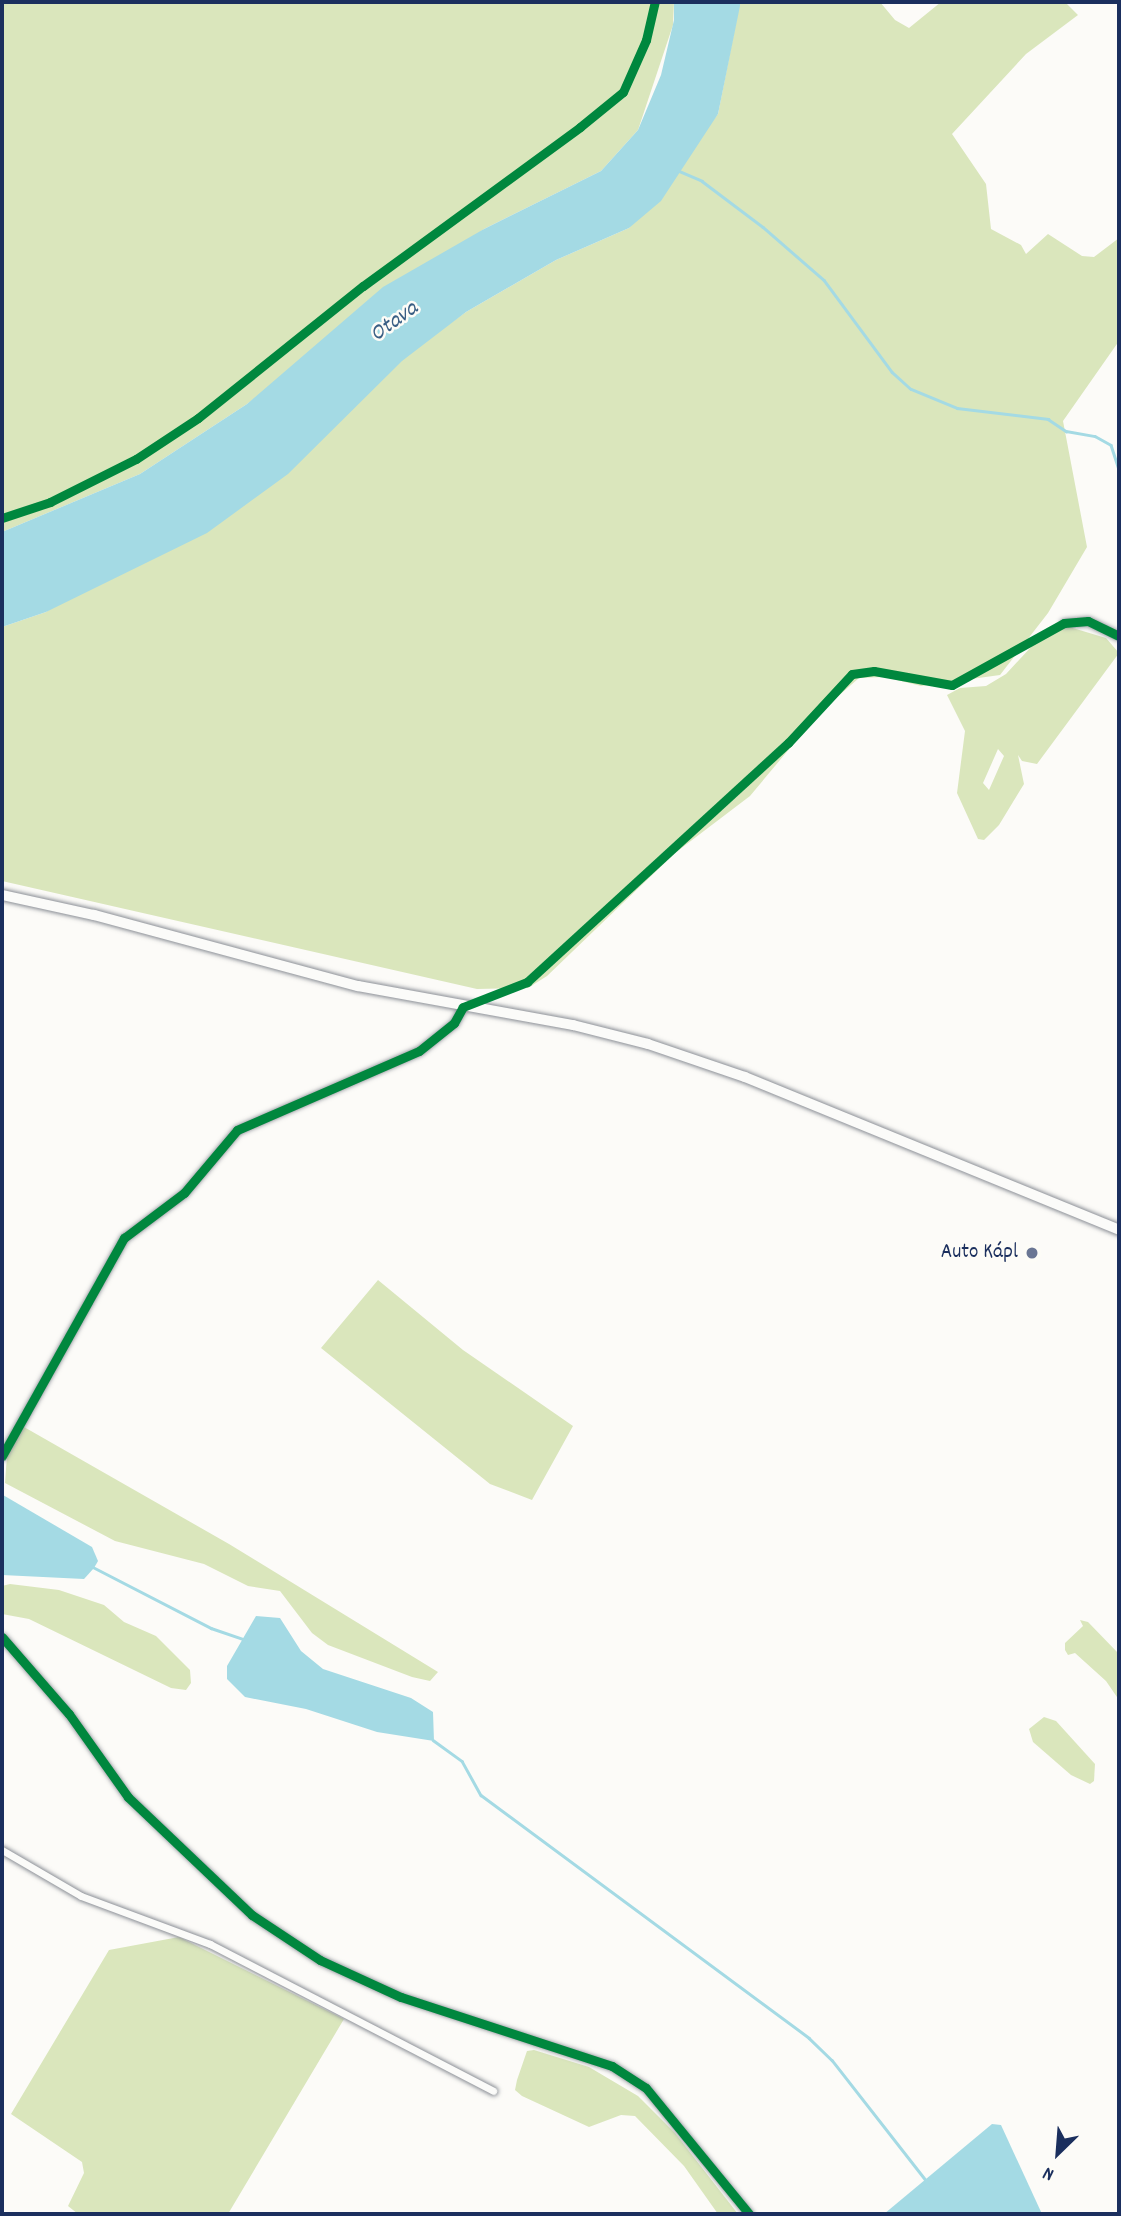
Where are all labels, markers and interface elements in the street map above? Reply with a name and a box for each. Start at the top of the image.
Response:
water label: Otava [366,296,424,350]
place label: Auto Kápl [941,1240,1018,1266]
marker: Auto Kápl [1024,1245,1040,1261]
north arrow [1023,2118,1093,2188]
text: N [1039,2158,1059,2187]

